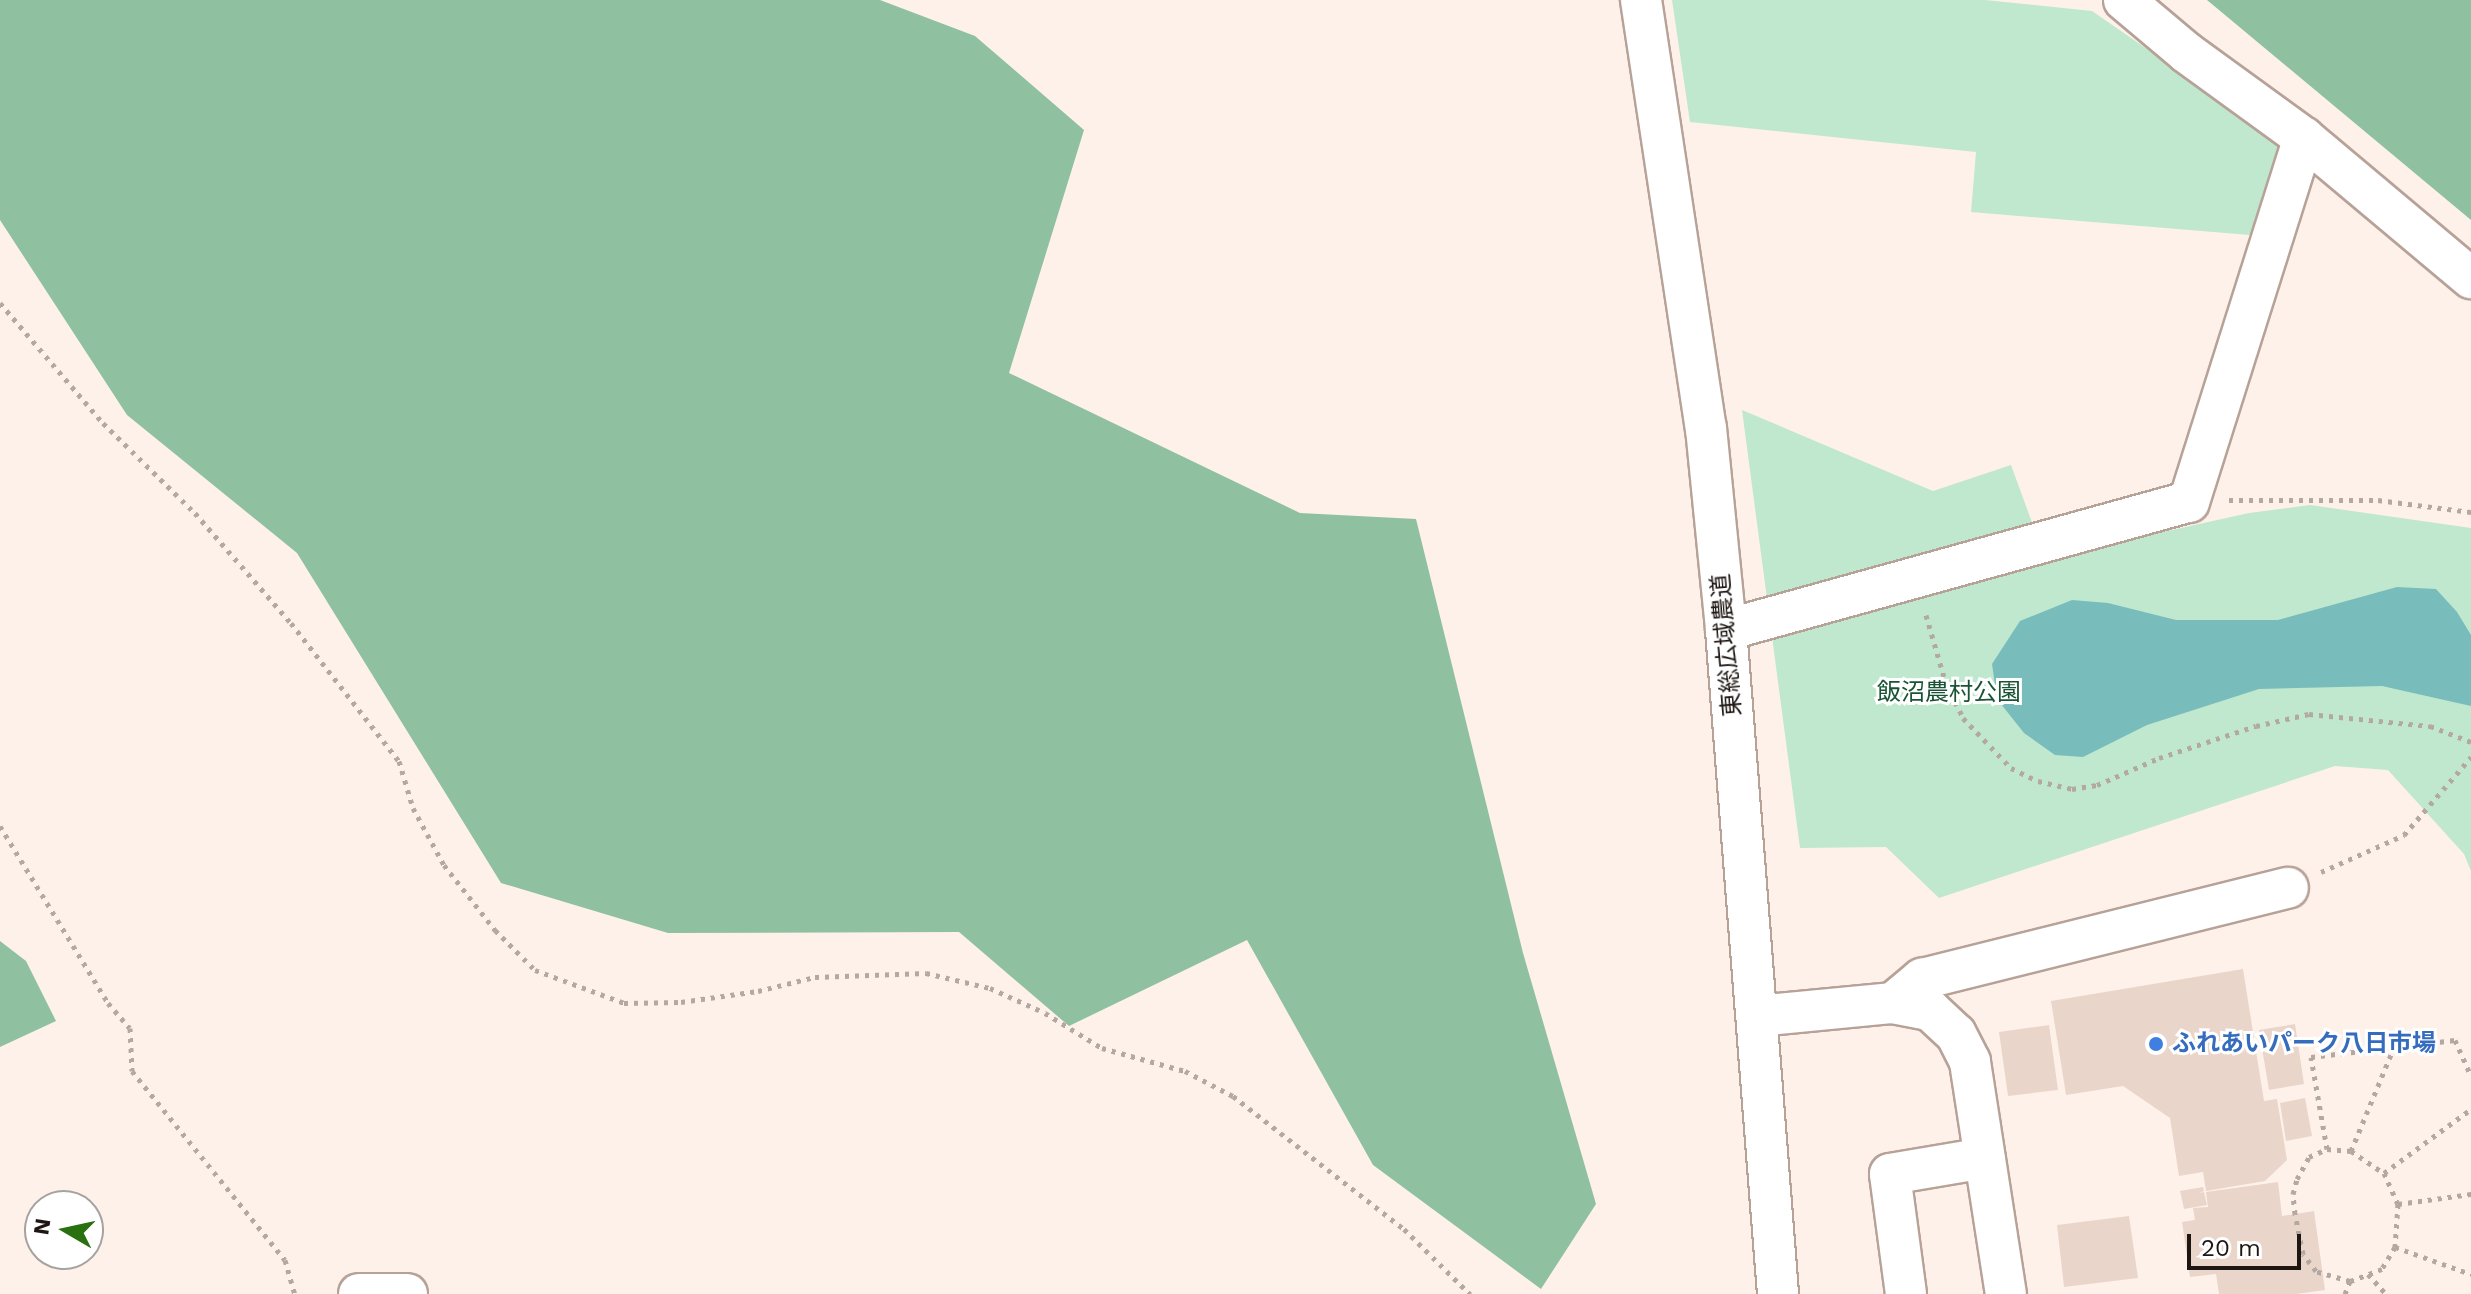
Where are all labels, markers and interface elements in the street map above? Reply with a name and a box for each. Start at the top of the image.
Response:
street label: 東総広域農道 [1706,572,1748,718]
park label: 飯沼農村公園 [1877,679,2021,707]
place label: ふれあいパーク八日市場 [2172,1030,2436,1058]
marker: ふれあいパーク八日市場 [2147,1035,2165,1053]
north arrow [24,1190,104,1270]
text: N [28,1216,55,1236]
scale bar [2191,1218,2305,1268]
text: 20 m [2201,1234,2261,1262]

